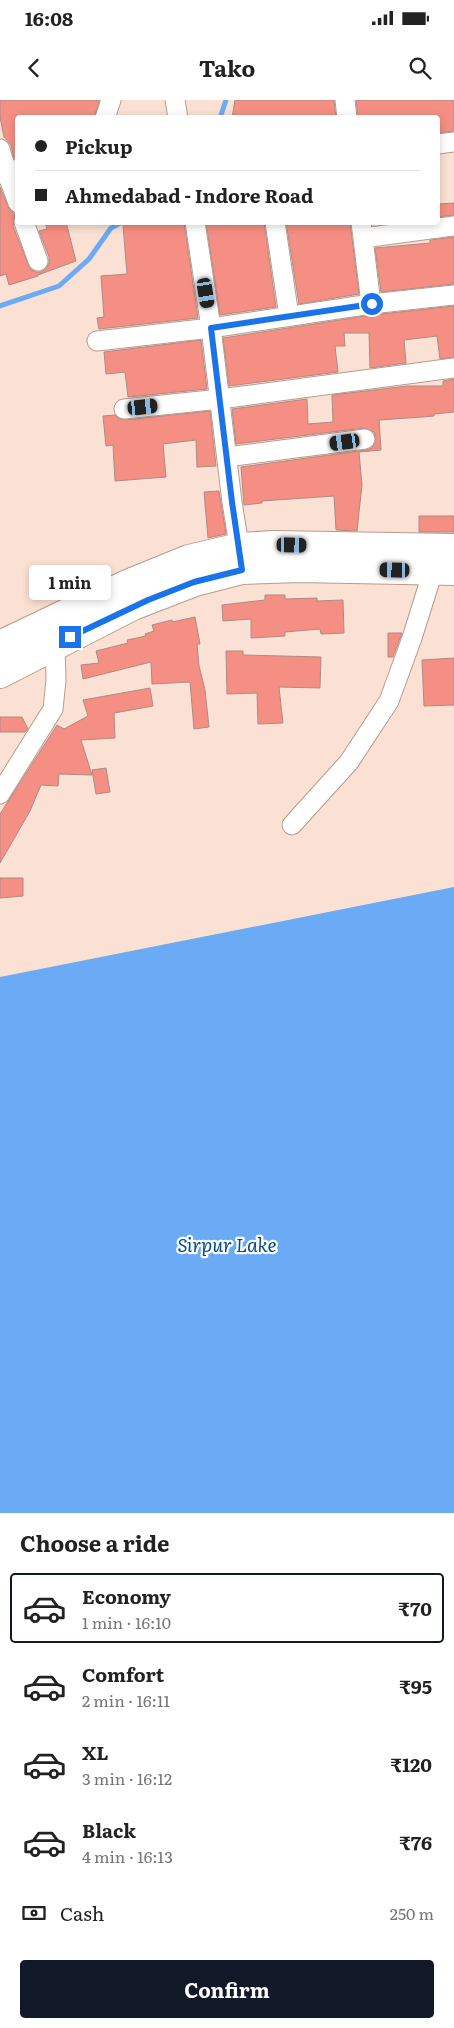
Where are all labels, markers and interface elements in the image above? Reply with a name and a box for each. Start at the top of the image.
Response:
text: 16:08 [25,4,73,32]
text: Tako [199,51,255,84]
icon: back [20,54,48,82]
icon: search [406,54,434,82]
text: Pickup [65,132,133,160]
text: Ahmedabad - Indore Road [65,181,313,209]
car [196,277,215,309]
route start [361,293,383,315]
car [127,398,158,416]
car [329,432,360,452]
car [276,537,307,553]
car [379,562,410,578]
callout: 1 min [29,564,111,600]
text: 1 min [49,570,91,594]
route end [59,626,81,648]
water label: Sirpur Lake [177,1230,277,1258]
text: Choose a ride [20,1526,169,1559]
text: Economy [82,1582,171,1610]
icon: car [22,1586,67,1631]
text: ₹70 [398,1594,432,1622]
text: 1 min · 16:10 [82,1610,171,1634]
text: Comfort [82,1660,164,1688]
icon: car [22,1664,67,1709]
text: ₹95 [399,1672,432,1700]
text: 2 min · 16:11 [82,1688,170,1712]
text: XL [82,1738,109,1766]
icon: car [22,1742,67,1787]
text: ₹120 [391,1750,432,1778]
text: 3 min · 16:12 [82,1766,172,1790]
text: Black [82,1816,136,1844]
icon: car [22,1820,67,1865]
text: ₹76 [399,1828,432,1856]
text: 4 min · 16:13 [82,1844,173,1868]
icon: cash [20,1899,48,1927]
text: Cash [60,1899,104,1927]
text: 250 m [390,1901,434,1925]
button: Confirm [20,1960,434,2018]

